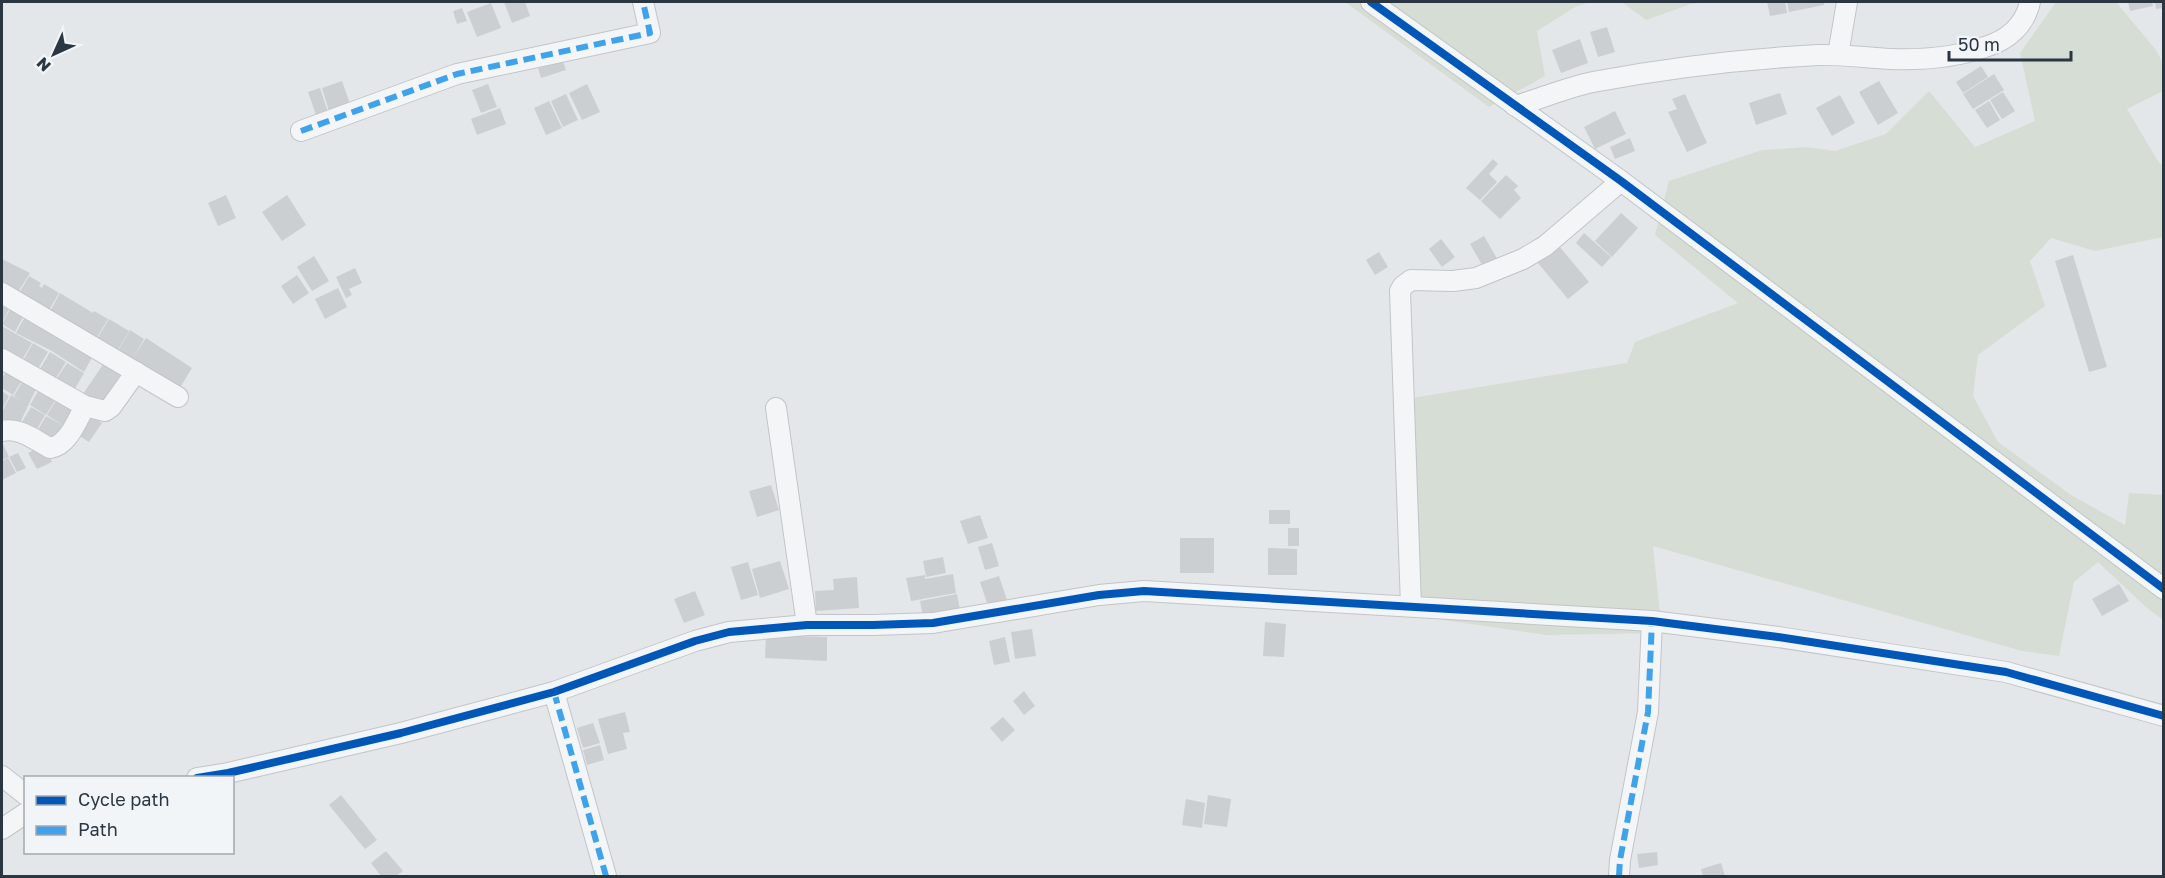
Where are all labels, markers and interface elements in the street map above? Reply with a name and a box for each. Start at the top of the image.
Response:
north arrow [24,24,84,84]
scale bar [1949,24,2070,62]
text: 50 m [1958,33,2000,55]
text: N [32,53,55,76]
legend [24,776,234,854]
text: Cycle path [78,788,170,810]
text: Path [78,818,118,840]

